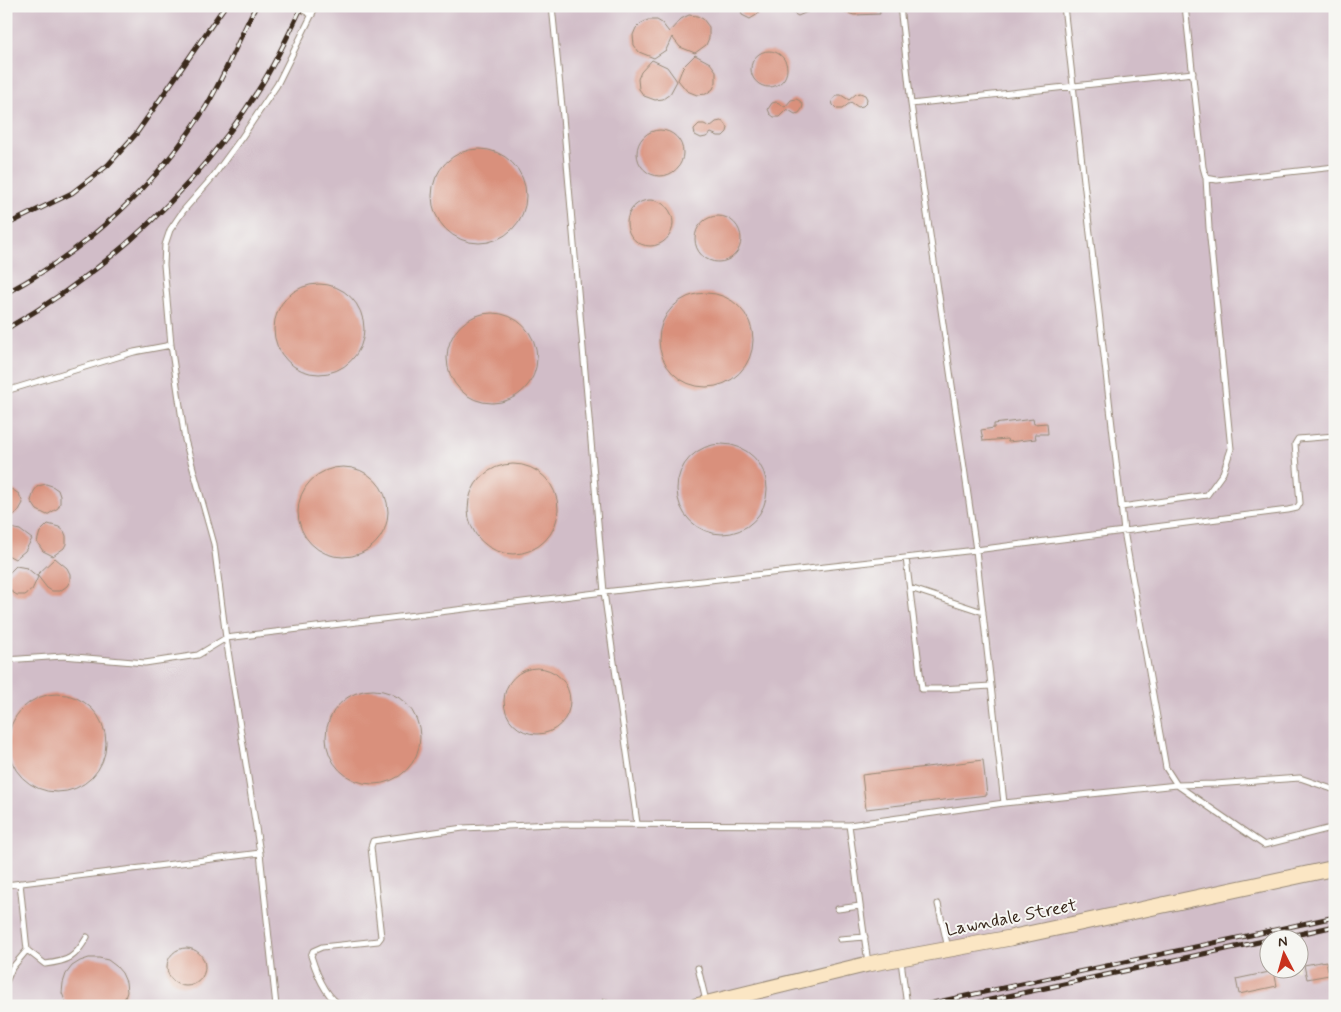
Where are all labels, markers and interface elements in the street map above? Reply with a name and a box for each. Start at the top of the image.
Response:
street label: Lawndale Street [943,893,1079,942]
north arrow [1258,930,1308,980]
text: N [1277,933,1288,952]

